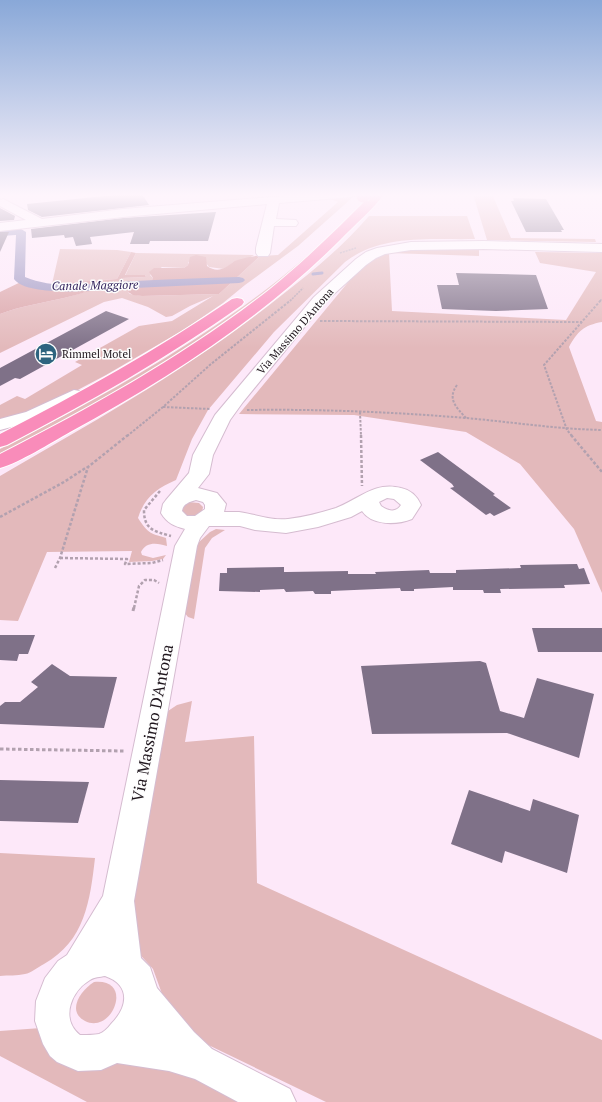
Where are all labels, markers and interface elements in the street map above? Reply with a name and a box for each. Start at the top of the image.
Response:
water label: Canale Maggiore [51,277,139,293]
street label: Via Massimo D'Antona [254,285,337,377]
hotel icon: Rimmel Motel [33,341,59,367]
place label: Rimmel Motel [62,347,131,361]
street label: Via Massimo D'Antona [126,642,178,804]

